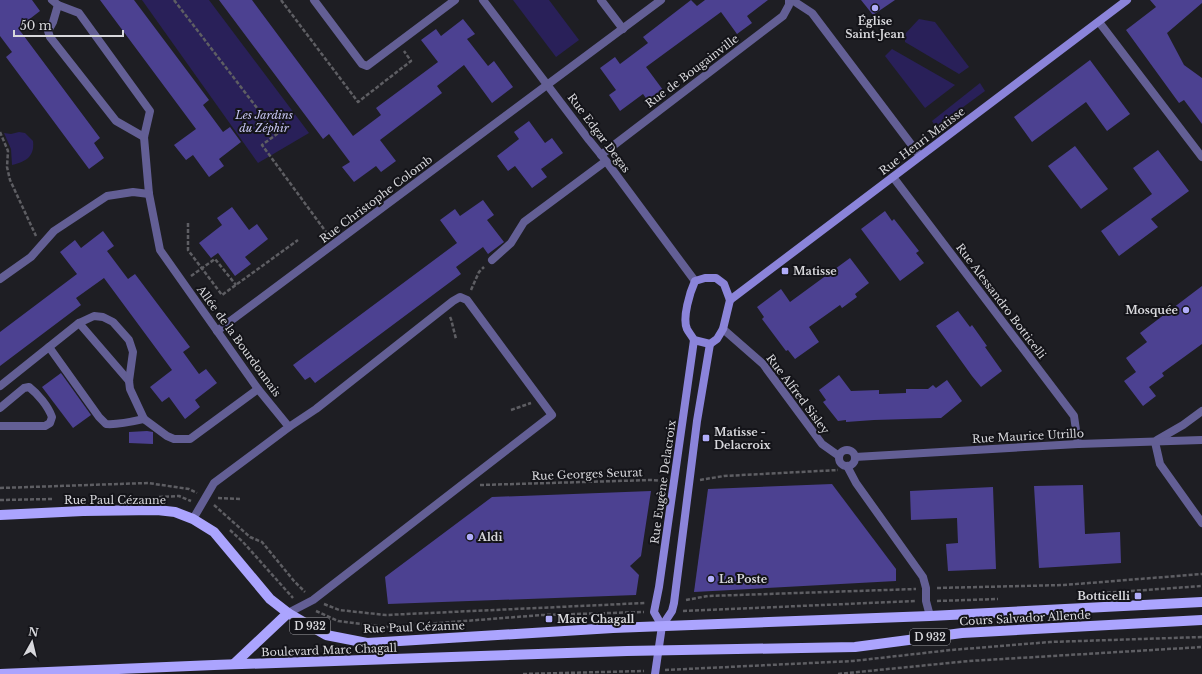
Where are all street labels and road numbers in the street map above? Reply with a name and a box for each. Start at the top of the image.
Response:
street label: Rue de Bougainville [643,31,741,111]
street label: Rue Edgar Degas [565,91,633,175]
street label: Rue Henri Matisse [876,104,968,178]
street label: Rue Christophe Colomb [317,152,435,246]
street label: Rue Alessandro Botticelli [953,241,1049,362]
street label: Allée de la Bourdonnais [193,282,284,399]
street label: Rue Alfred Sisley [763,351,833,437]
street label: Rue Eugène Delacroix [647,419,679,545]
street label: Rue Maurice Utrillo [972,426,1084,446]
street label: Rue Georges Seurat [531,465,644,483]
street label: Rue Paul Cézanne [64,493,166,507]
street label: Cours Salvador Allende [959,608,1091,628]
road number: D 932 [290,618,330,634]
street label: Rue Paul Cézanne [363,618,465,636]
road number: D 932 [910,629,950,645]
street label: Boulevard Marc Chagall [261,641,397,659]

